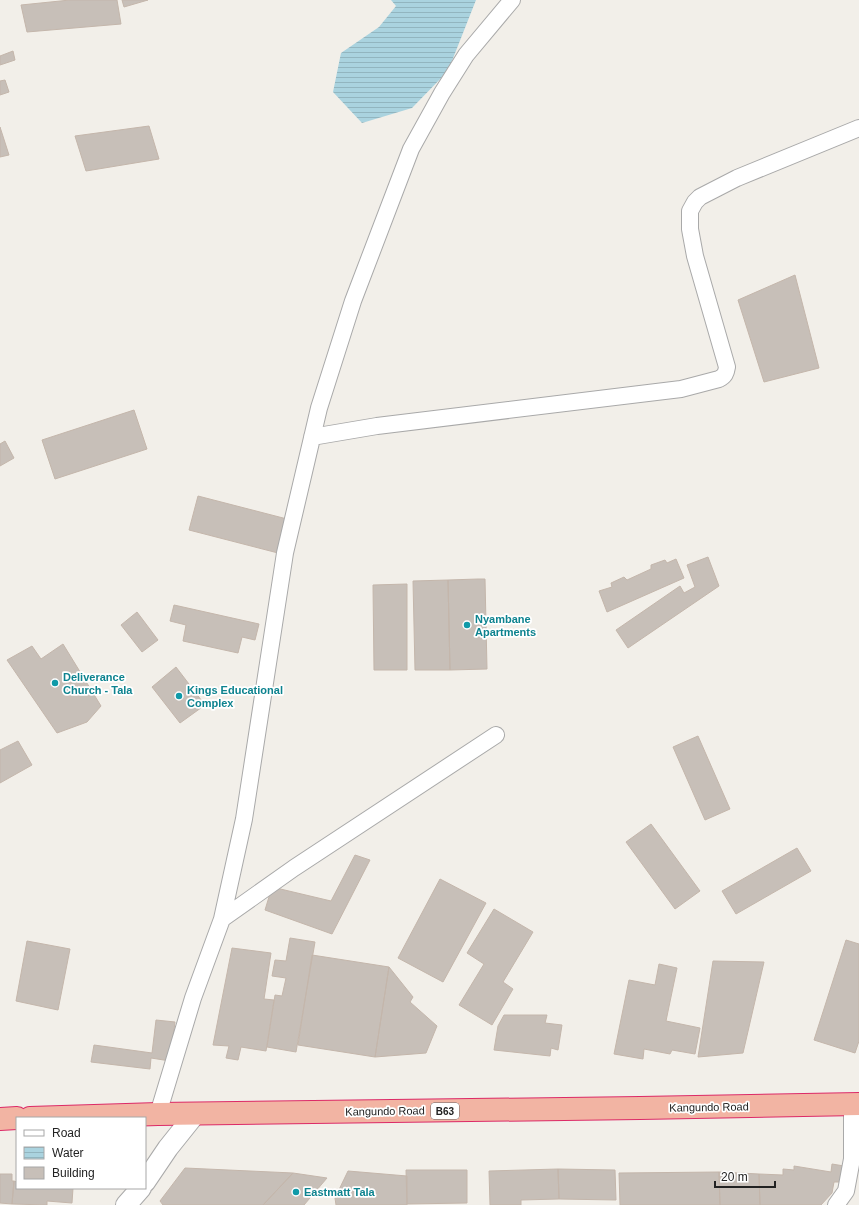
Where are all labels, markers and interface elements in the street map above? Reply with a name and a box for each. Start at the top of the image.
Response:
place label: Nyambane Apartments [475,613,536,638]
marker: Nyambane Apartments [462,620,472,630]
place label: Deliverance Church - Tala [63,671,133,696]
marker: Deliverance Church - Tala [50,678,60,688]
place label: Kings Educational Complex [187,684,283,709]
marker: Kings Educational Complex [174,691,184,701]
street label: Kangundo Road [669,1100,749,1114]
road number: B63 [431,1103,459,1119]
street label: Kangundo Road [345,1104,425,1118]
legend [16,1117,146,1189]
text: Road [52,1126,81,1140]
text: Water [52,1146,84,1160]
scale bar [715,1163,775,1189]
text: Building [52,1166,95,1180]
text: 20 m [721,1170,748,1184]
place label: Eastmatt Tala [304,1186,376,1198]
marker: Eastmatt Tala [291,1187,301,1197]

